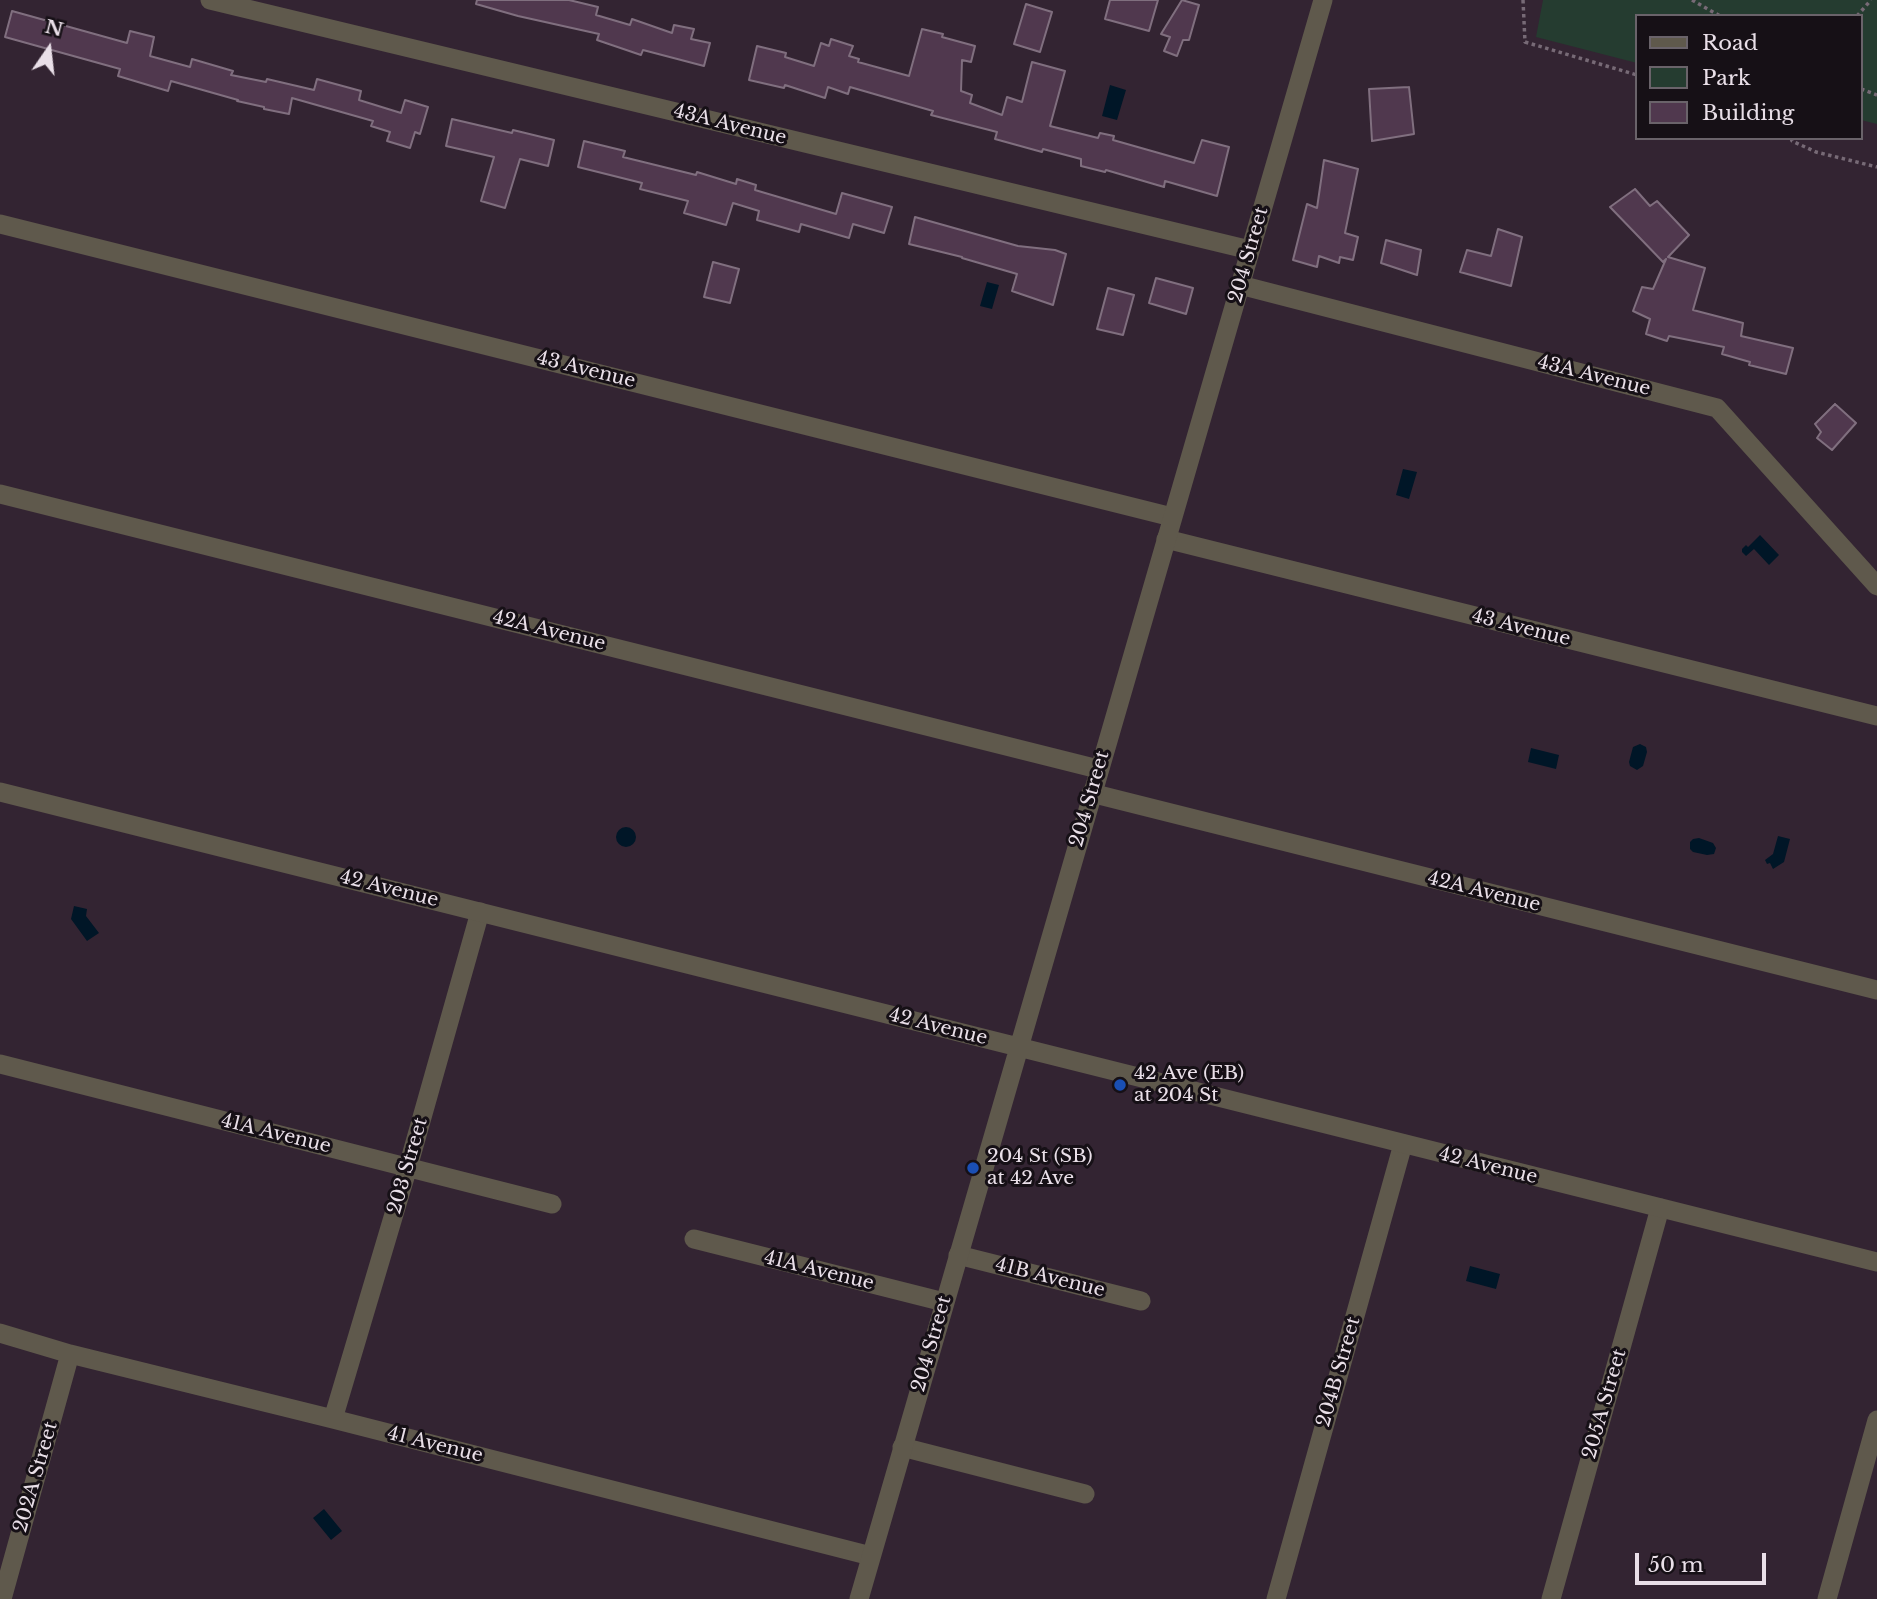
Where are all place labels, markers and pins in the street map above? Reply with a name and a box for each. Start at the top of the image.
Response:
place label: 42 Ave (EB) at 204 St [1134,1063,1244,1107]
marker: 42 Ave (EB) at 204 St [1112,1077,1128,1093]
place label: 204 St (SB) at 42 Ave [987,1146,1092,1190]
marker: 204 St (SB) at 42 Ave [965,1160,981,1176]

